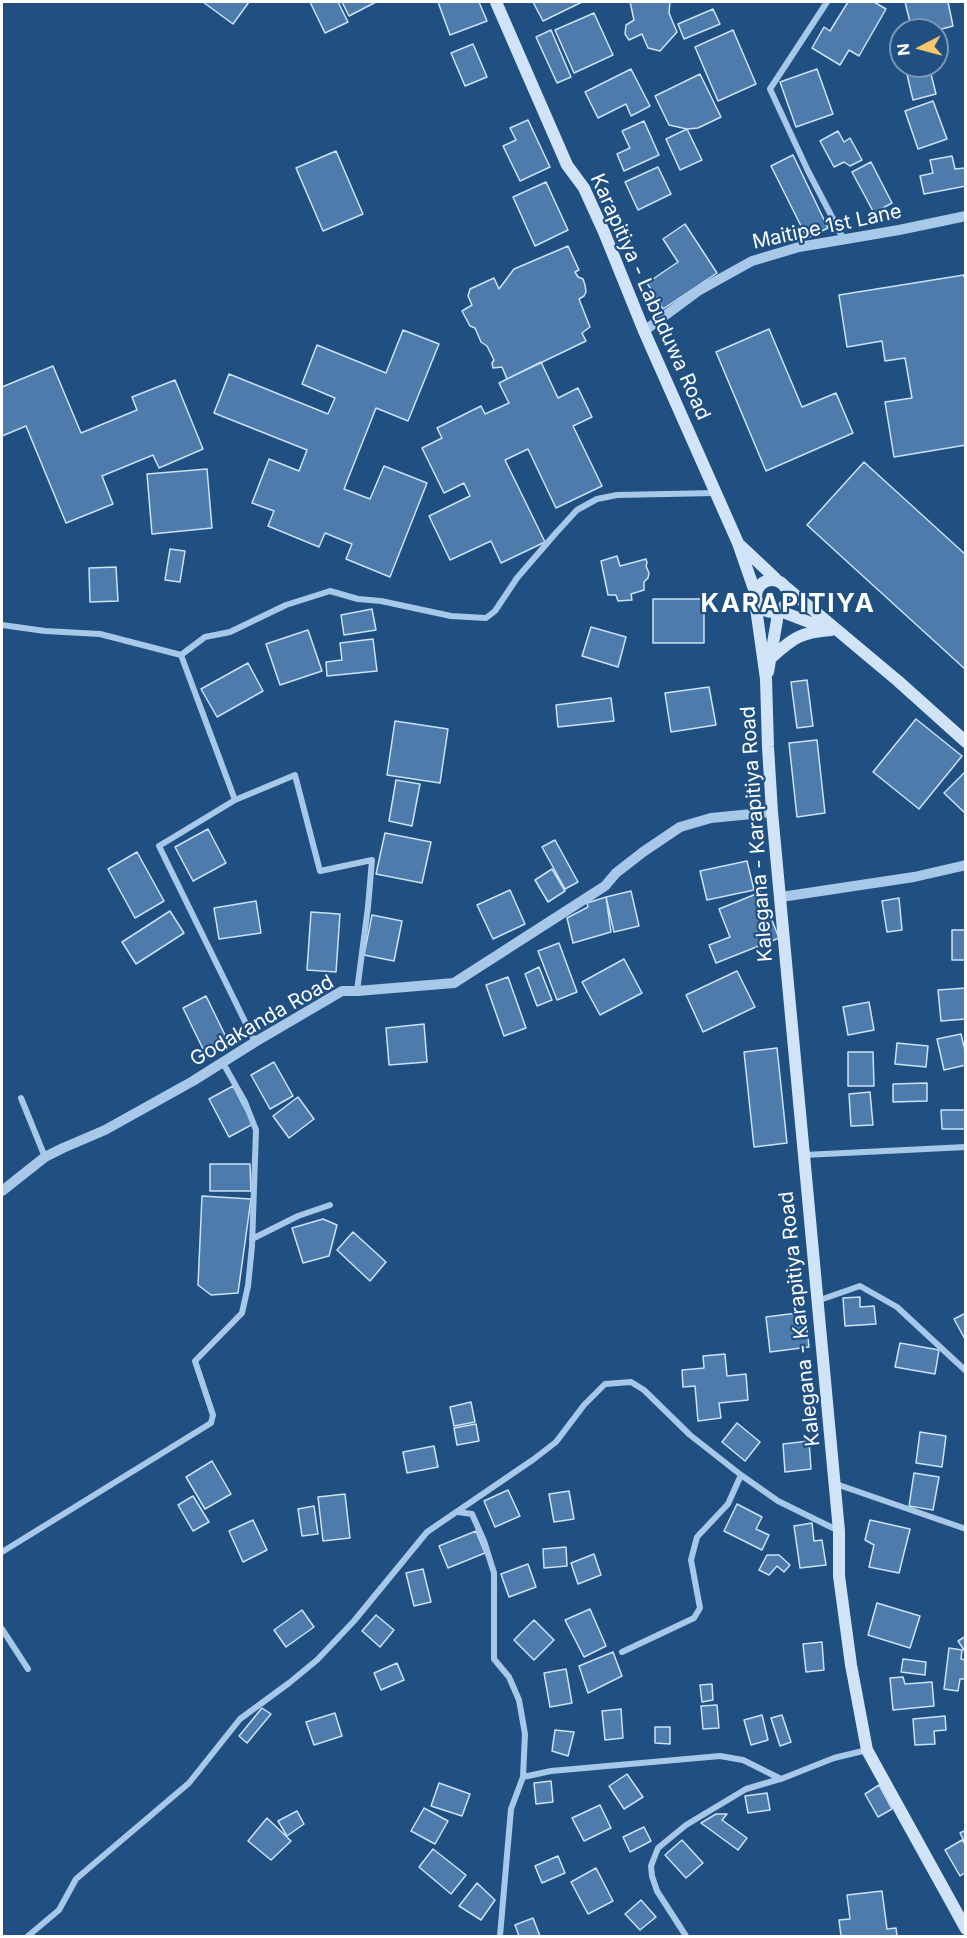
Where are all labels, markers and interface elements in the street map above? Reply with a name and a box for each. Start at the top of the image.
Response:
north arrow [889,18,949,78]
text: N [893,43,914,57]
street label: Karapitiya - Labuduwa Road [585,170,715,424]
street label: Maitipe 1st Lane [750,199,904,255]
district label: KARAPITIYA [701,588,875,620]
street label: Kalegana - Karapitiya Road [736,705,778,963]
street label: Godakanda Road [186,970,338,1072]
street label: Kalegana - Karapitiya Road [775,1190,825,1448]

